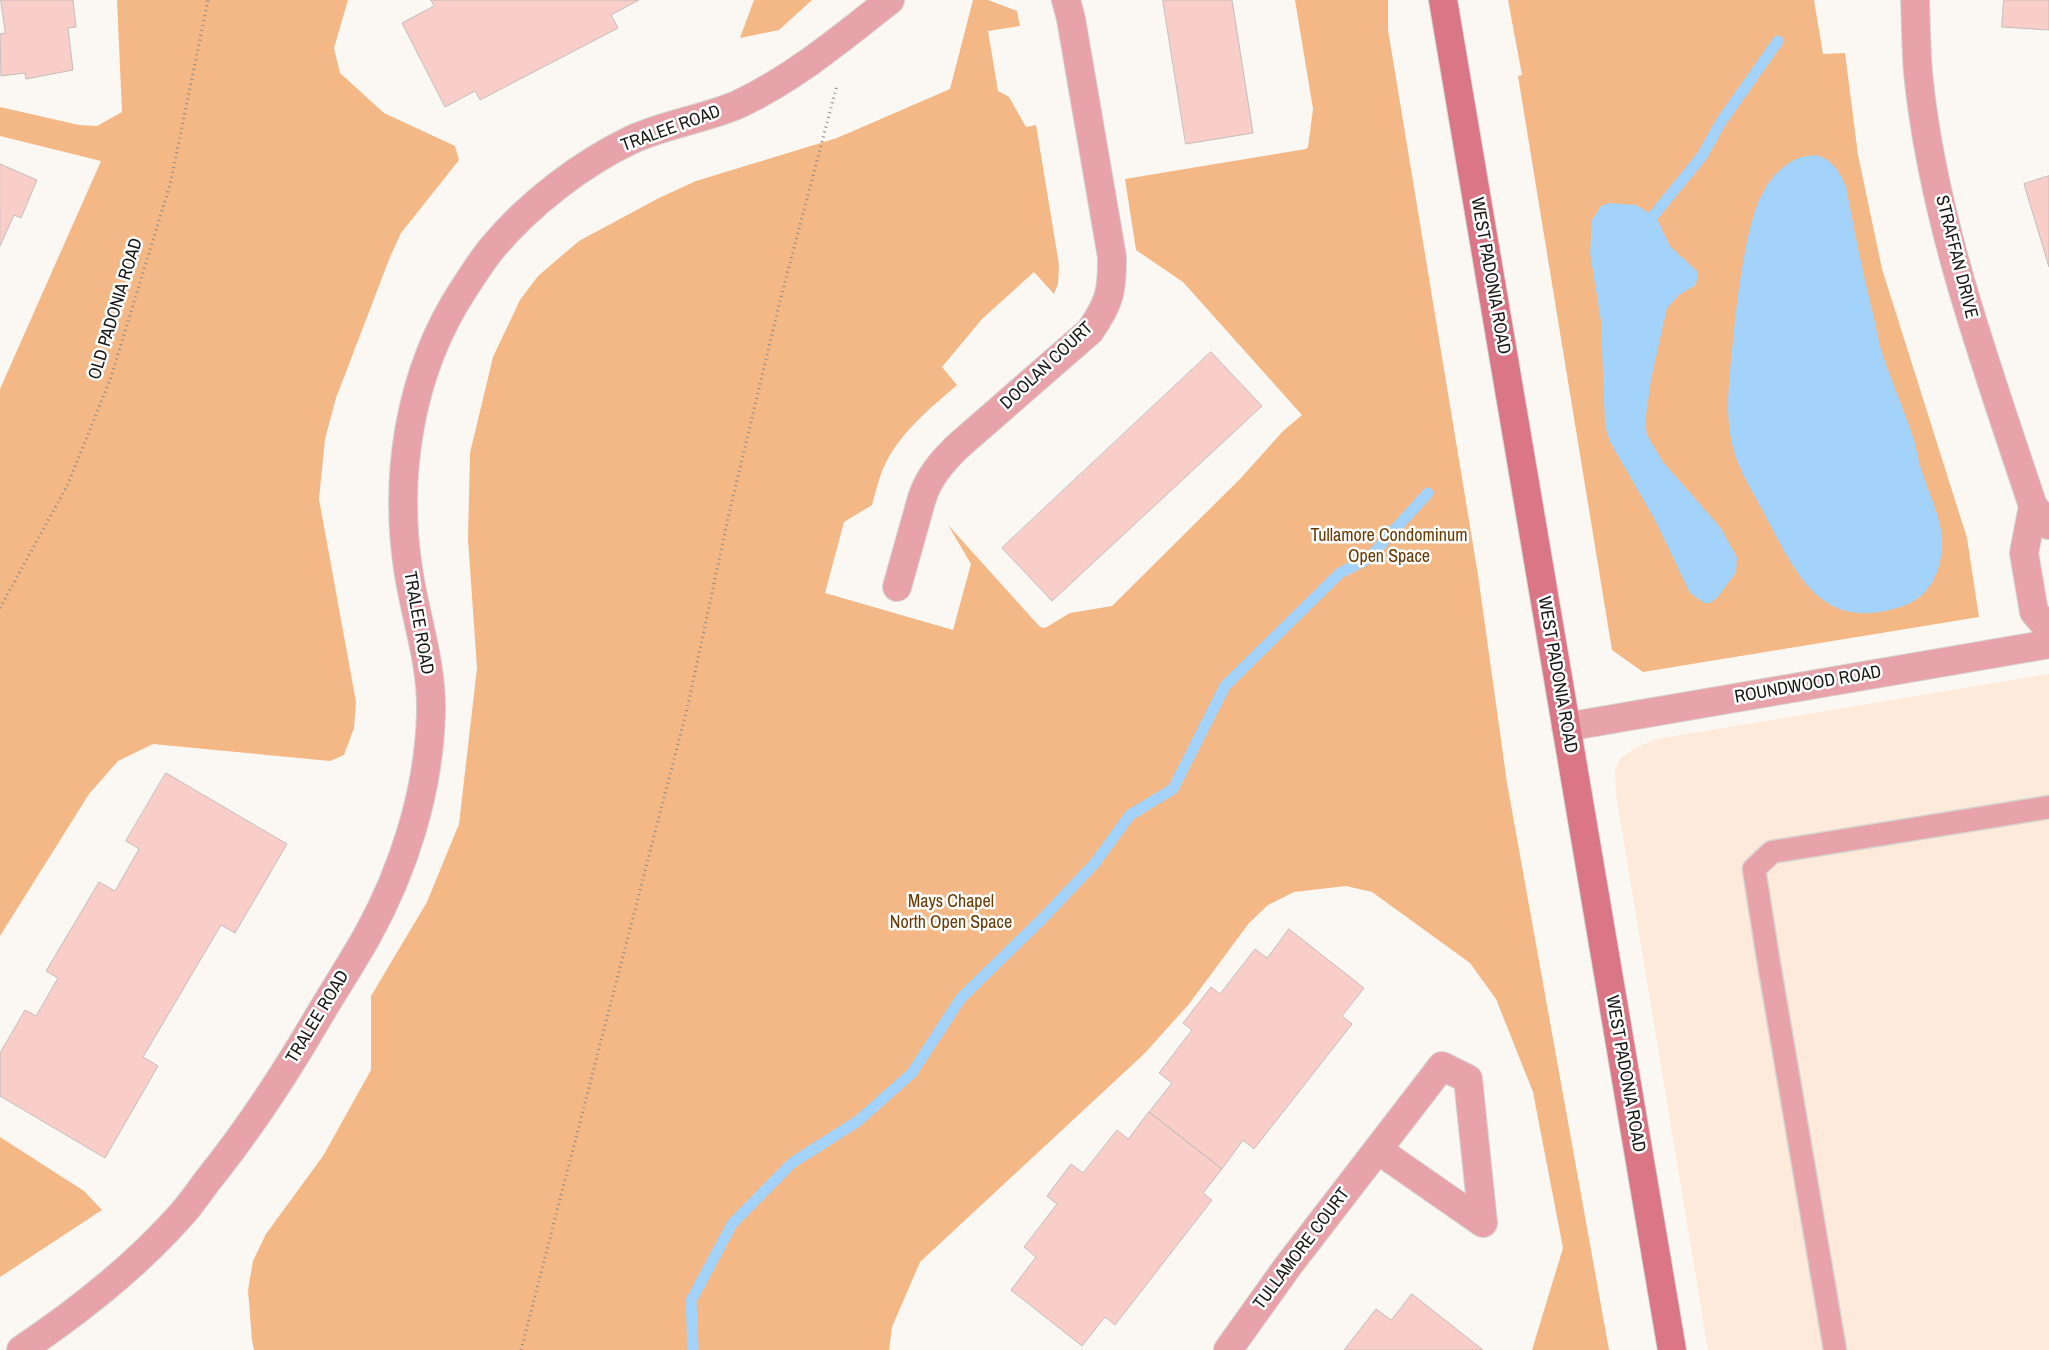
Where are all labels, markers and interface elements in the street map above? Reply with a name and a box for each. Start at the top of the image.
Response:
street label: TRALEE ROAD [618,101,724,157]
street label: STRAFFAN DRIVE [1930,193,1982,321]
street label: WEST PADONIA ROAD [1466,196,1514,356]
street label: OLD PADONIA ROAD [84,236,148,382]
street label: DOOLAN COURT [996,318,1098,414]
park label: Tullamore Condominum Open Space [1310,525,1468,568]
street label: TRALEE ROAD [398,570,438,676]
street label: WEST PADONIA ROAD [1533,595,1581,755]
street label: ROUNDWOOD ROAD [1733,661,1883,709]
park label: Mays Chapel North Open Space [890,891,1012,934]
street label: TRALEE ROAD [282,967,354,1067]
street label: WEST PADONIA ROAD [1601,994,1649,1154]
street label: TULLAMORE COURT [1249,1184,1355,1314]

